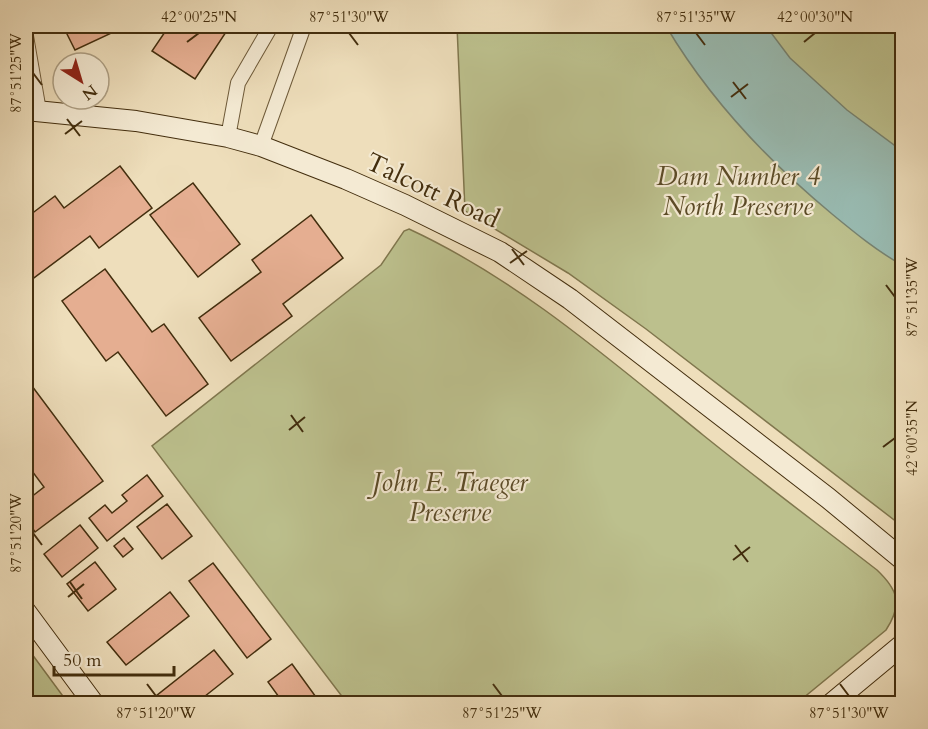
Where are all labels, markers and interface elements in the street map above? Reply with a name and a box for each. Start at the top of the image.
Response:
text: 42°00'25"N [161,7,237,27]
text: 87°51'30"W [309,7,389,27]
text: 87°51'35"W [656,7,736,27]
text: 42°00'30"N [777,7,853,27]
text: 87°51'25"W [6,33,26,113]
north arrow [51,51,111,111]
text: N [77,79,102,105]
street label: Talcott Road [360,144,505,237]
park label: Dam Number 4 North Preserve [657,159,820,224]
text: 87°51'35"W [902,257,922,337]
text: 42°00'35"N [902,400,922,476]
park label: John E. Traeger Preserve [366,465,529,530]
text: 87°51'20"W [6,493,26,573]
scale bar [54,639,174,677]
text: 50 m [63,648,102,673]
text: 87°51'20"W [116,703,196,723]
text: 87°51'25"W [462,703,542,723]
text: 87°51'30"W [809,703,889,723]

